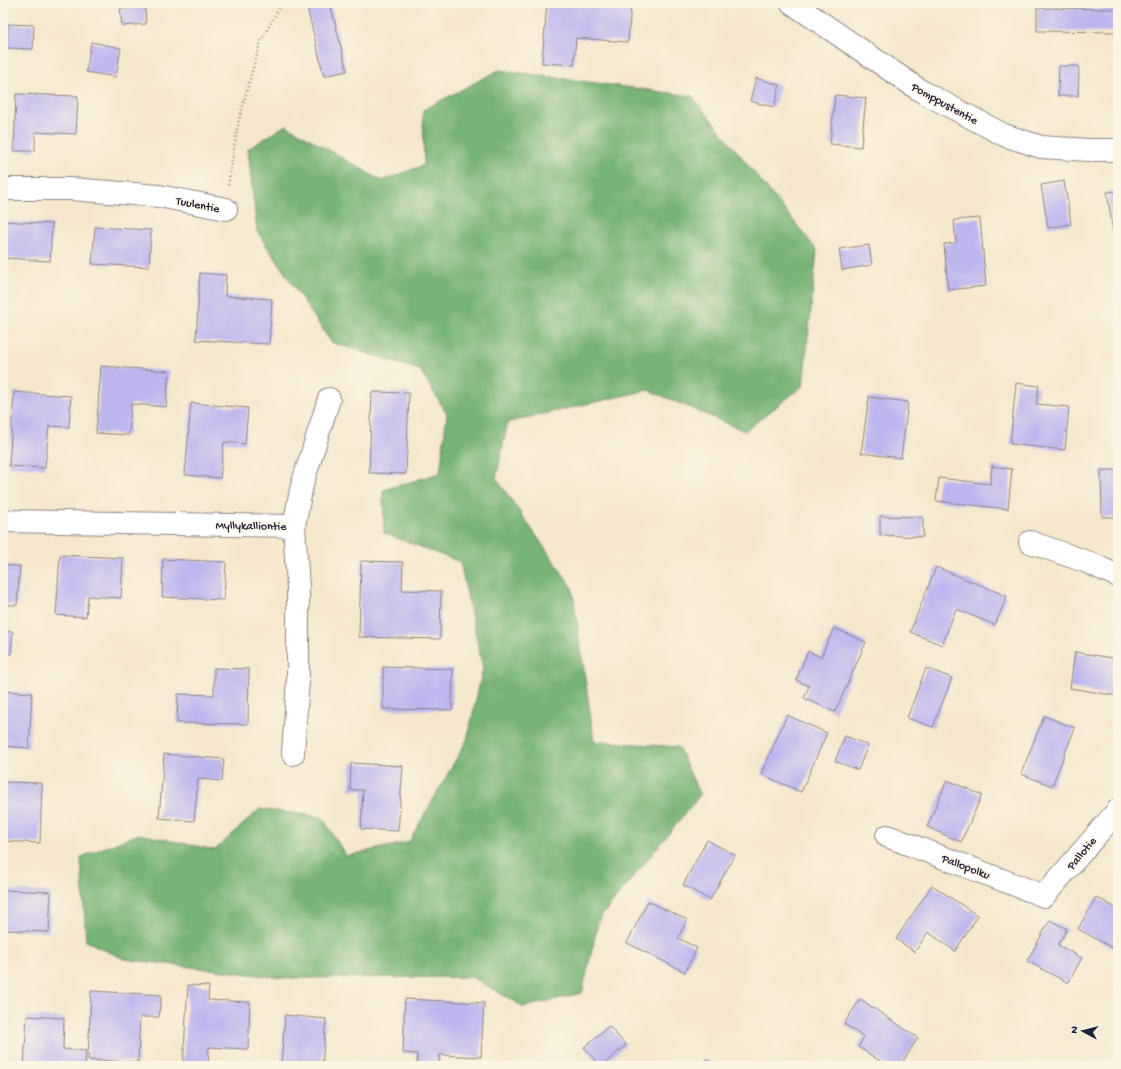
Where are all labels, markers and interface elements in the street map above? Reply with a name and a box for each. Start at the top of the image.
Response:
street label: Pomppustentie [908,80,980,129]
street label: Tuulentie [174,195,221,217]
street label: Myllykalliontie [215,519,287,535]
street label: Pallotie [1064,834,1101,874]
street label: Pallopolku [938,852,992,884]
north arrow [1063,1011,1103,1051]
text: N [1069,1026,1081,1034]

